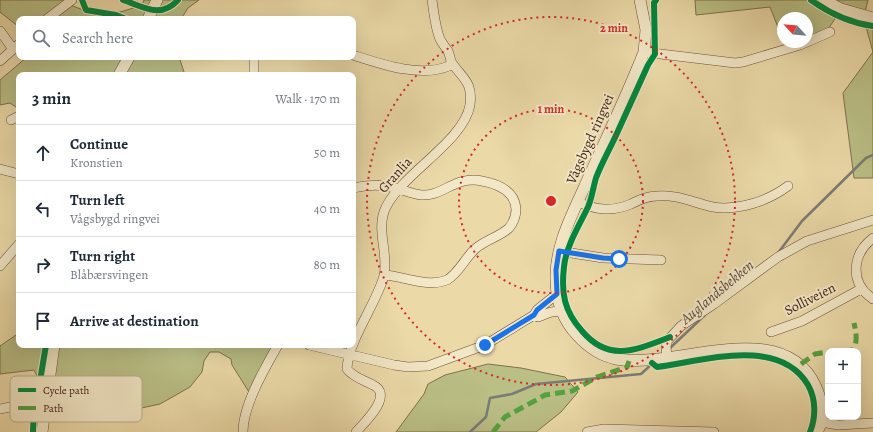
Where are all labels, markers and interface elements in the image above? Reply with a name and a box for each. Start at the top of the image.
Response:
north arrow [777,12,813,48]
search box [16,16,356,60]
text: 2 min [600,20,628,36]
icon: search [30,27,52,49]
text: Search here [62,28,133,48]
text: 3 min [32,87,71,110]
text: Walk · 170 m [275,90,340,107]
street label: Vågsbygd ringvei [561,91,618,188]
text: 1 min [538,101,565,117]
text: Continue [70,134,128,154]
icon: ahead [32,142,54,164]
text: 50 m [314,144,340,161]
street label: Granlia [374,153,417,197]
text: Kronstien [70,154,123,171]
text: Turn left [70,190,125,210]
centre of rings [544,194,558,208]
icon: left [32,198,54,220]
text: 40 m [314,200,340,217]
text: Vågsbygd ringvei [70,210,160,227]
text: Turn right [70,246,135,266]
route start [610,250,628,268]
icon: right [32,254,54,276]
water label: Auglandsbekken [675,255,758,329]
text: 80 m [313,256,340,273]
text: Blåbærsvingen [70,266,148,283]
street label: Solliveien [781,278,839,320]
icon: arrive [32,310,54,332]
text: Arrive at destination [70,311,199,331]
route end [476,336,494,354]
map controls [825,348,861,420]
button: + [825,348,861,384]
legend [10,376,142,422]
text: Cycle path [43,383,90,398]
button: − [825,384,861,420]
text: Path [43,401,64,416]

